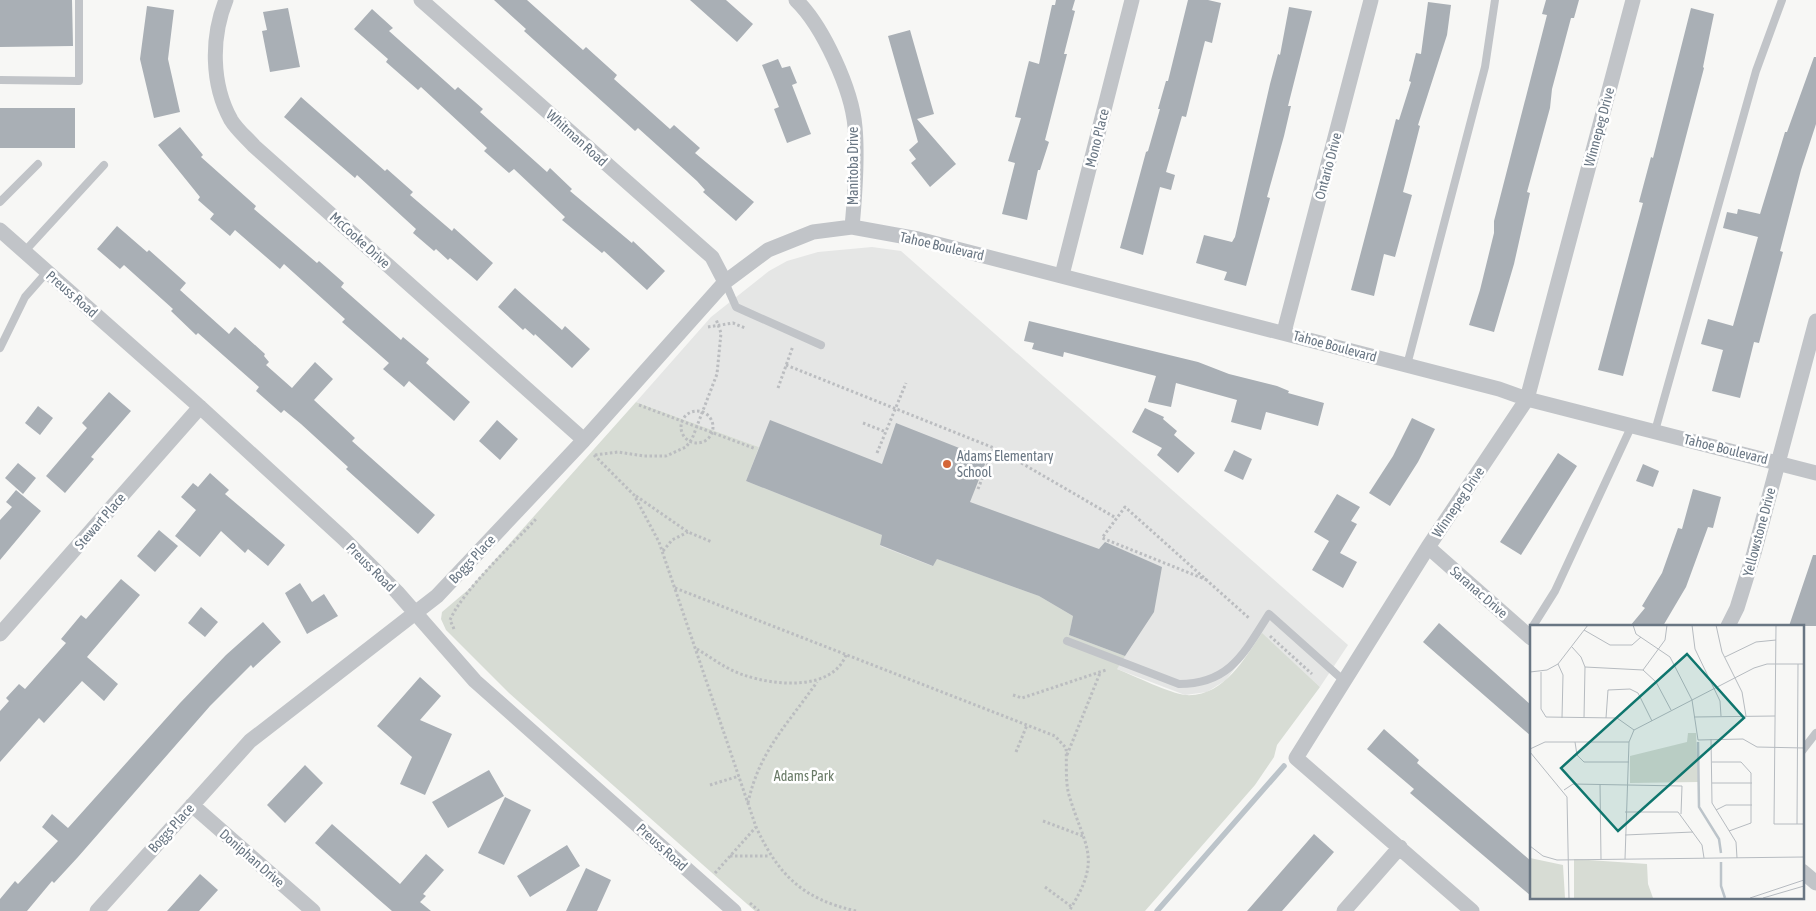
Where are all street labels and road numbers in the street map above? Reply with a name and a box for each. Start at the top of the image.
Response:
street label: Winnepeg Drive [1581,86,1617,168]
street label: Whitman Road [543,107,611,169]
street label: Mono Place [1082,107,1112,169]
street label: Manitoba Drive [845,127,861,205]
street label: Ontario Drive [1311,131,1345,201]
street label: McCooke Drive [327,209,393,271]
street label: Tahoe Boulevard [898,229,986,263]
street label: Preuss Road [43,267,101,321]
street label: Tahoe Boulevard [1291,327,1379,365]
street label: Tahoe Boulevard [1682,431,1770,467]
street label: Winnepeg Drive [1429,464,1487,540]
street label: Yellowstone Drive [1739,486,1779,578]
street label: Stewart Place [71,490,129,552]
street label: Boggs Place [446,531,498,587]
street label: Preuss Road [343,539,399,595]
street label: Saranac Drive [1447,563,1511,621]
street label: Boggs Place [145,800,197,856]
street label: Preuss Road [633,820,691,874]
street label: Doniphan Drive [216,826,288,890]

